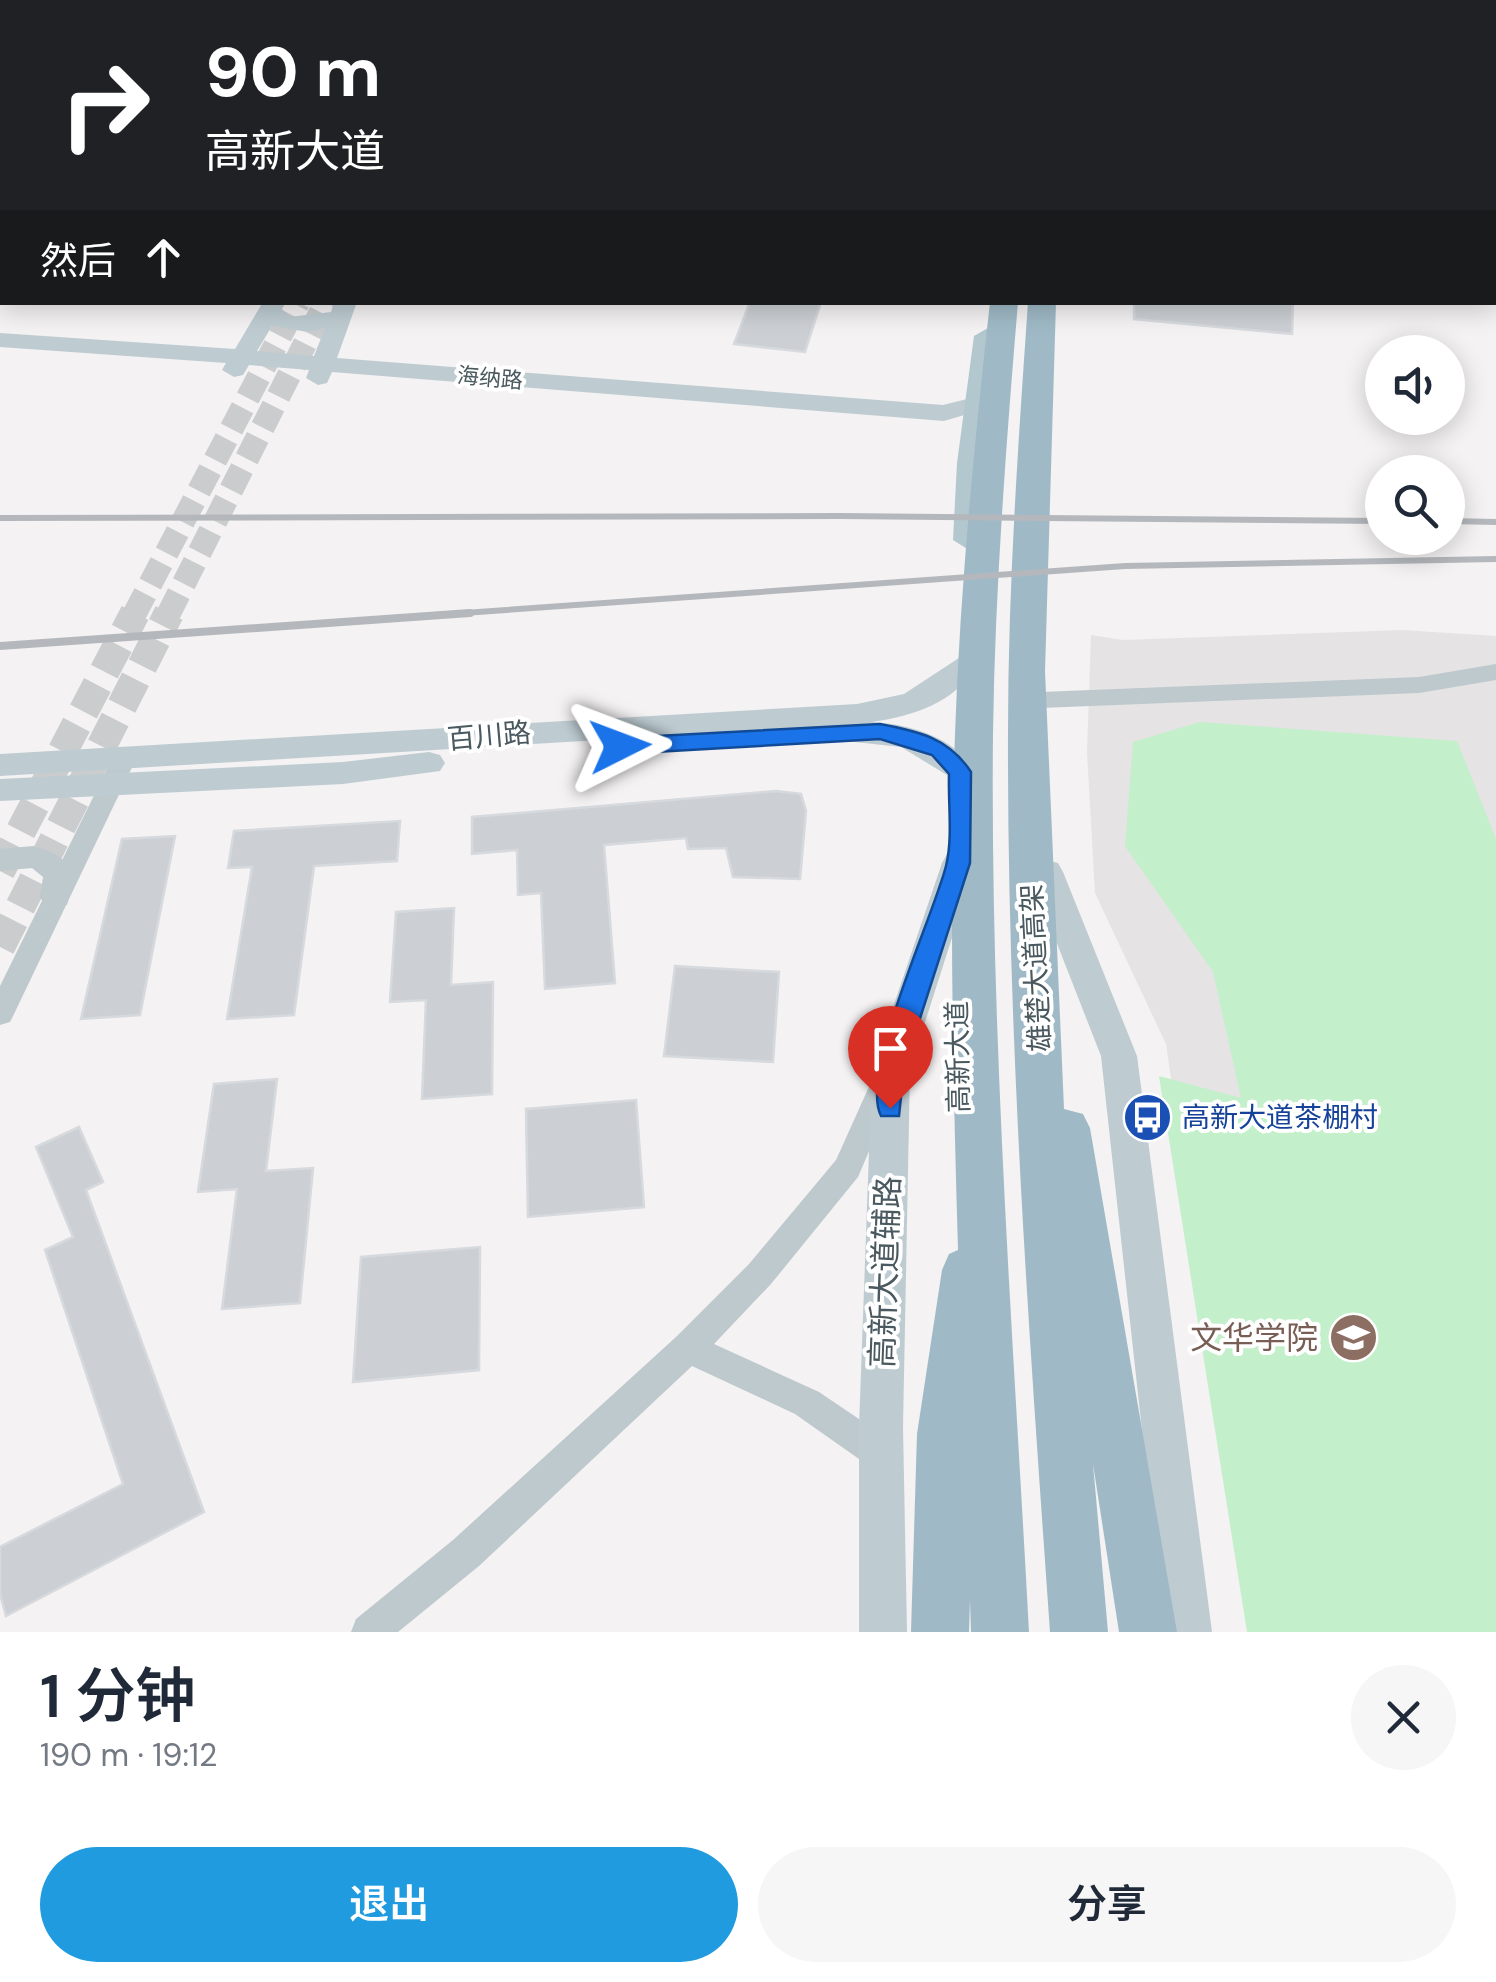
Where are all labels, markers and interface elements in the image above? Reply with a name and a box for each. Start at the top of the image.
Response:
text: 90 m [205,27,381,118]
icon: right [40,40,170,170]
text: 高新大道 [205,122,385,181]
icon: ahead [136,230,191,285]
text: 然后 [40,236,116,286]
map controls [1365,335,1465,555]
button: sound [1365,335,1465,435]
street label: 海纳路 [456,361,524,395]
button: search [1365,455,1465,555]
position arrow [568,694,672,798]
street label: 百川路 [446,714,532,758]
street label: 雄楚大道高架 [1013,883,1059,1053]
street label: 高新大道 [939,1001,977,1113]
pin [848,1006,933,1109]
icon: arrive [863,1021,918,1076]
bus stop icon: 高新大道茶棚村 [1121,1091,1173,1143]
place label: 高新大道茶棚村 [1182,1099,1378,1136]
street label: 高新大道辅路 [861,1175,909,1369]
school or university icon: 文华学院 [1327,1312,1379,1364]
place label: 文华学院 [1190,1317,1318,1359]
text: 1 分钟 [40,1657,196,1736]
button: close [1351,1665,1456,1770]
text: 190 m · 19:12 [40,1734,217,1776]
button: 退出 [40,1847,738,1962]
button: 分享 [758,1847,1456,1962]

